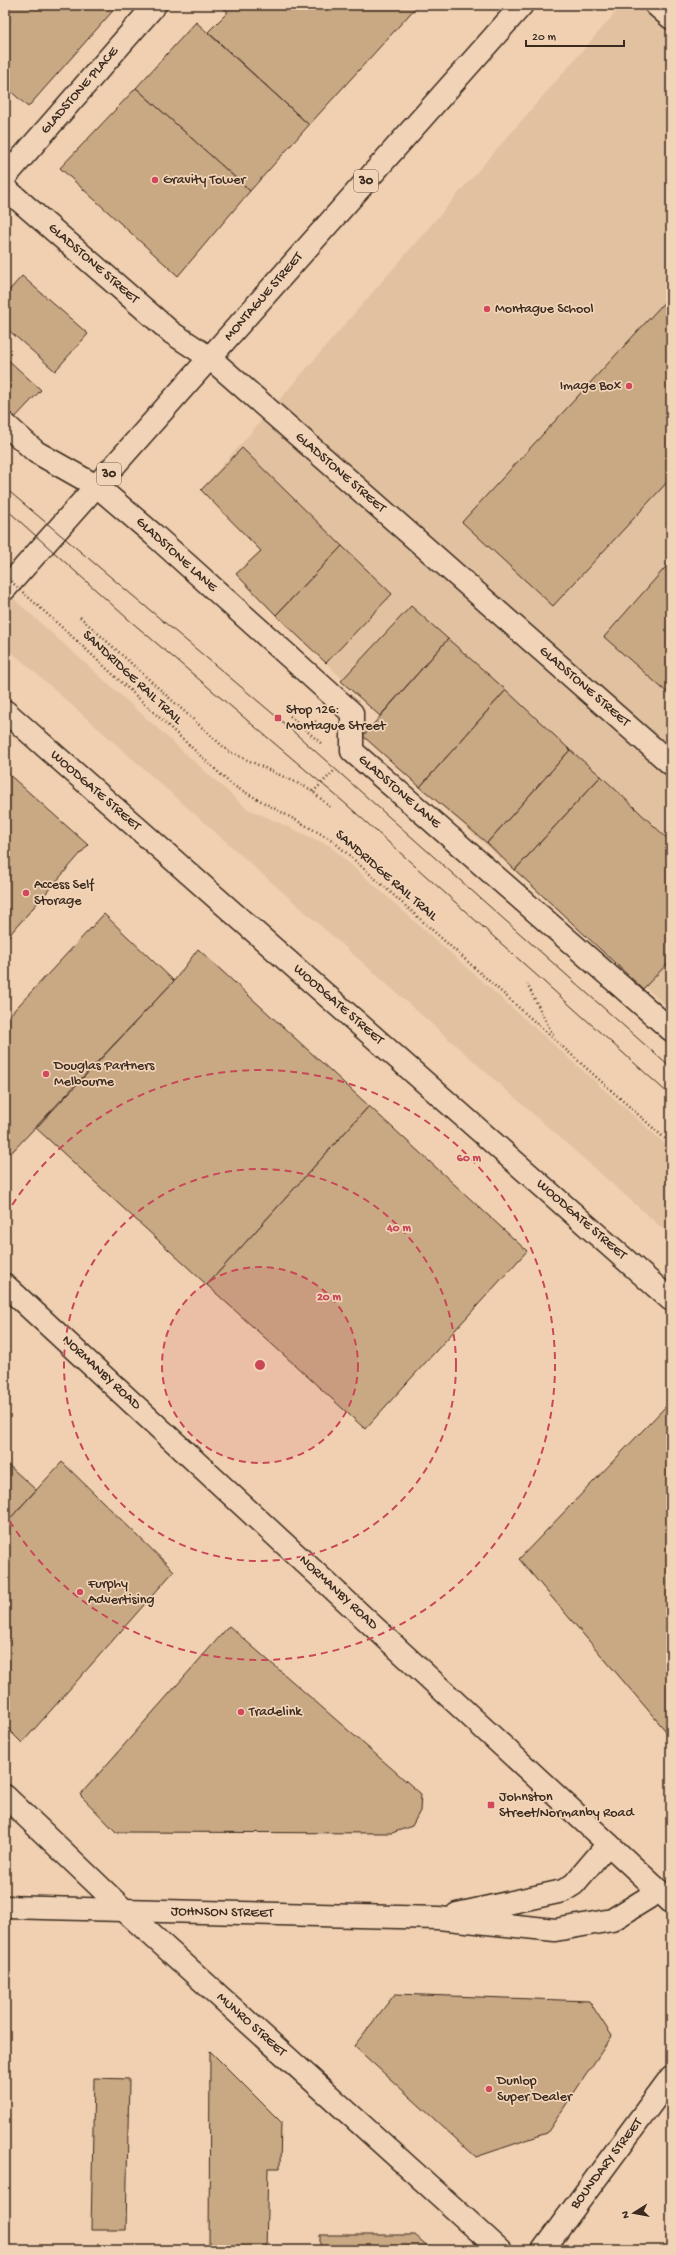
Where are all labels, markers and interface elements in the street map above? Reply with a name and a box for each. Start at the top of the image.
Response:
scale bar [526,22,624,48]
text: 20 m [532,31,557,45]
street label: GLADSTONE PLACE [37,43,123,138]
road number: 30 [354,170,378,192]
place label: Gravity Tower [163,172,246,189]
marker: Gravity Tower [150,175,160,185]
street label: GLADSTONE STREET [44,220,142,308]
street label: MONTAGUE STREET [221,249,308,345]
place label: Montague School [495,301,594,318]
marker: Montague School [482,304,492,314]
place label: Image Box [560,378,622,395]
marker: Image Box [624,381,634,391]
street label: GLADSTONE STREET [291,429,389,517]
road number: 30 [97,463,121,485]
street label: GLADSTONE LANE [132,514,221,597]
street label: SANDRIDGE RAIL TRAIL [78,627,186,729]
street label: GLADSTONE STREET [535,643,633,731]
place label: Stop 126: Montague Street [286,702,387,735]
marker: Stop 126: Montague Street [273,713,283,723]
street label: WOODGATE STREET [46,747,144,835]
street label: GLADSTONE LANE [354,751,445,833]
street label: SANDRIDGE RAIL TRAIL [331,827,442,926]
place label: Access Self Storage [34,877,95,910]
marker: Access Self Storage [21,888,31,898]
street label: WOODGATE STREET [289,961,387,1049]
place label: Douglas Partners Melbourne [53,1058,155,1091]
marker: Douglas Partners Melbourne [41,1069,51,1079]
text: 60 m [457,1152,482,1166]
street label: WOODGATE STREET [532,1176,630,1264]
text: 40 m [386,1222,411,1236]
text: 20 m [317,1291,342,1305]
street label: NORMANBY ROAD [58,1332,145,1415]
centre of rings [253,1358,267,1372]
street label: NORMANBY ROAD [295,1552,382,1635]
place label: Furphy Advertising [87,1576,154,1609]
marker: Furphy Advertising [75,1587,85,1597]
place label: Tradelink [248,1704,303,1721]
marker: Tradelink [236,1707,246,1717]
place label: Johnston Street/Normanby Road [499,1789,635,1822]
marker: Johnston Street/Normanby Road [486,1800,496,1810]
street label: JOHNSON STREET [171,1904,274,1922]
street label: MUNRO STREET [213,1989,290,2061]
place label: Dunlop Super Dealer [496,2073,573,2106]
marker: Dunlop Super Dealer [484,2084,494,2094]
street label: BOUNDARY STREET [567,2115,647,2213]
north arrow [614,2193,654,2233]

